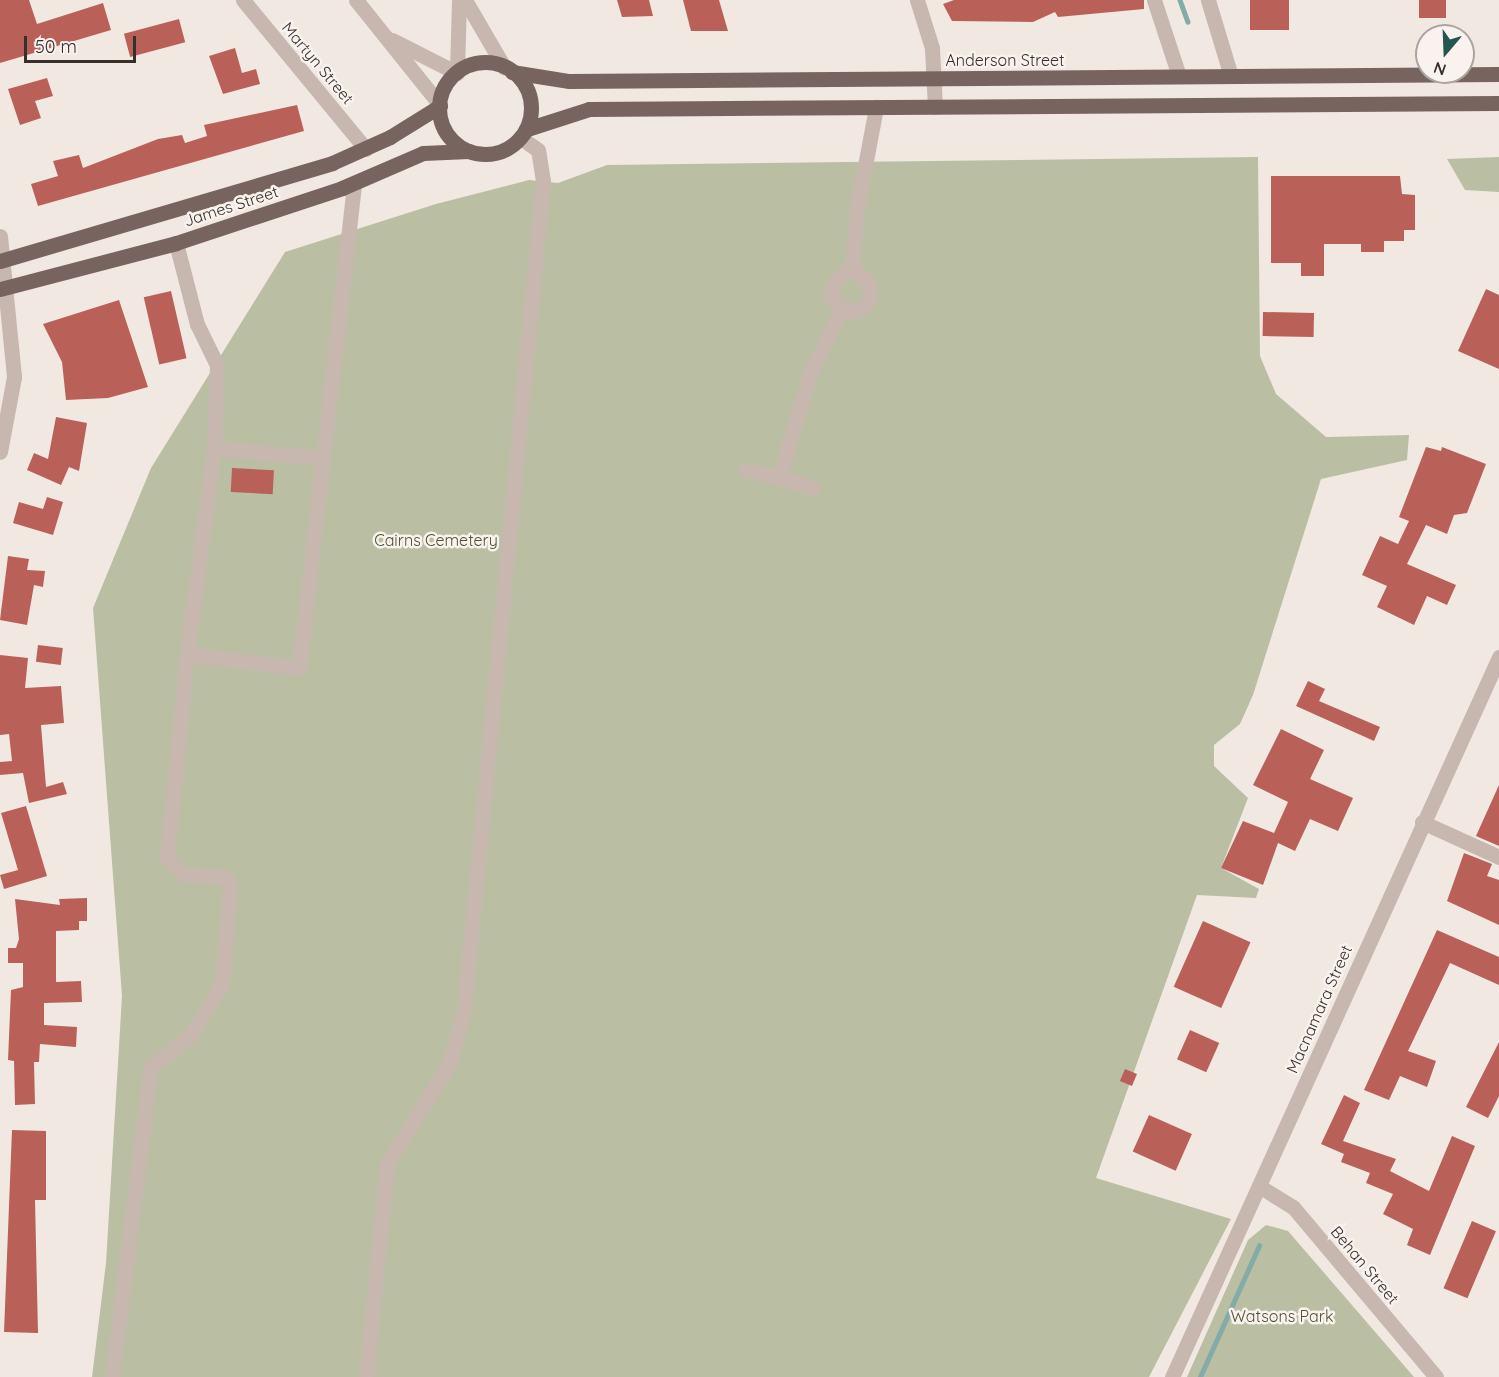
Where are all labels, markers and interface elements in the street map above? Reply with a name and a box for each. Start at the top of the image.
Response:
street label: Martyn Street [278,18,358,108]
scale bar [27,24,140,62]
north arrow [1415,24,1475,84]
text: 50 m [35,35,77,58]
street label: Anderson Street [945,50,1065,70]
text: N [1431,58,1449,81]
street label: James Street [181,182,281,230]
park label: Cairns Cemetery [374,530,498,550]
street label: Macnamara Street [1282,942,1356,1076]
street label: Behan Street [1327,1222,1403,1308]
park label: Watsons Park [1231,1306,1333,1326]

